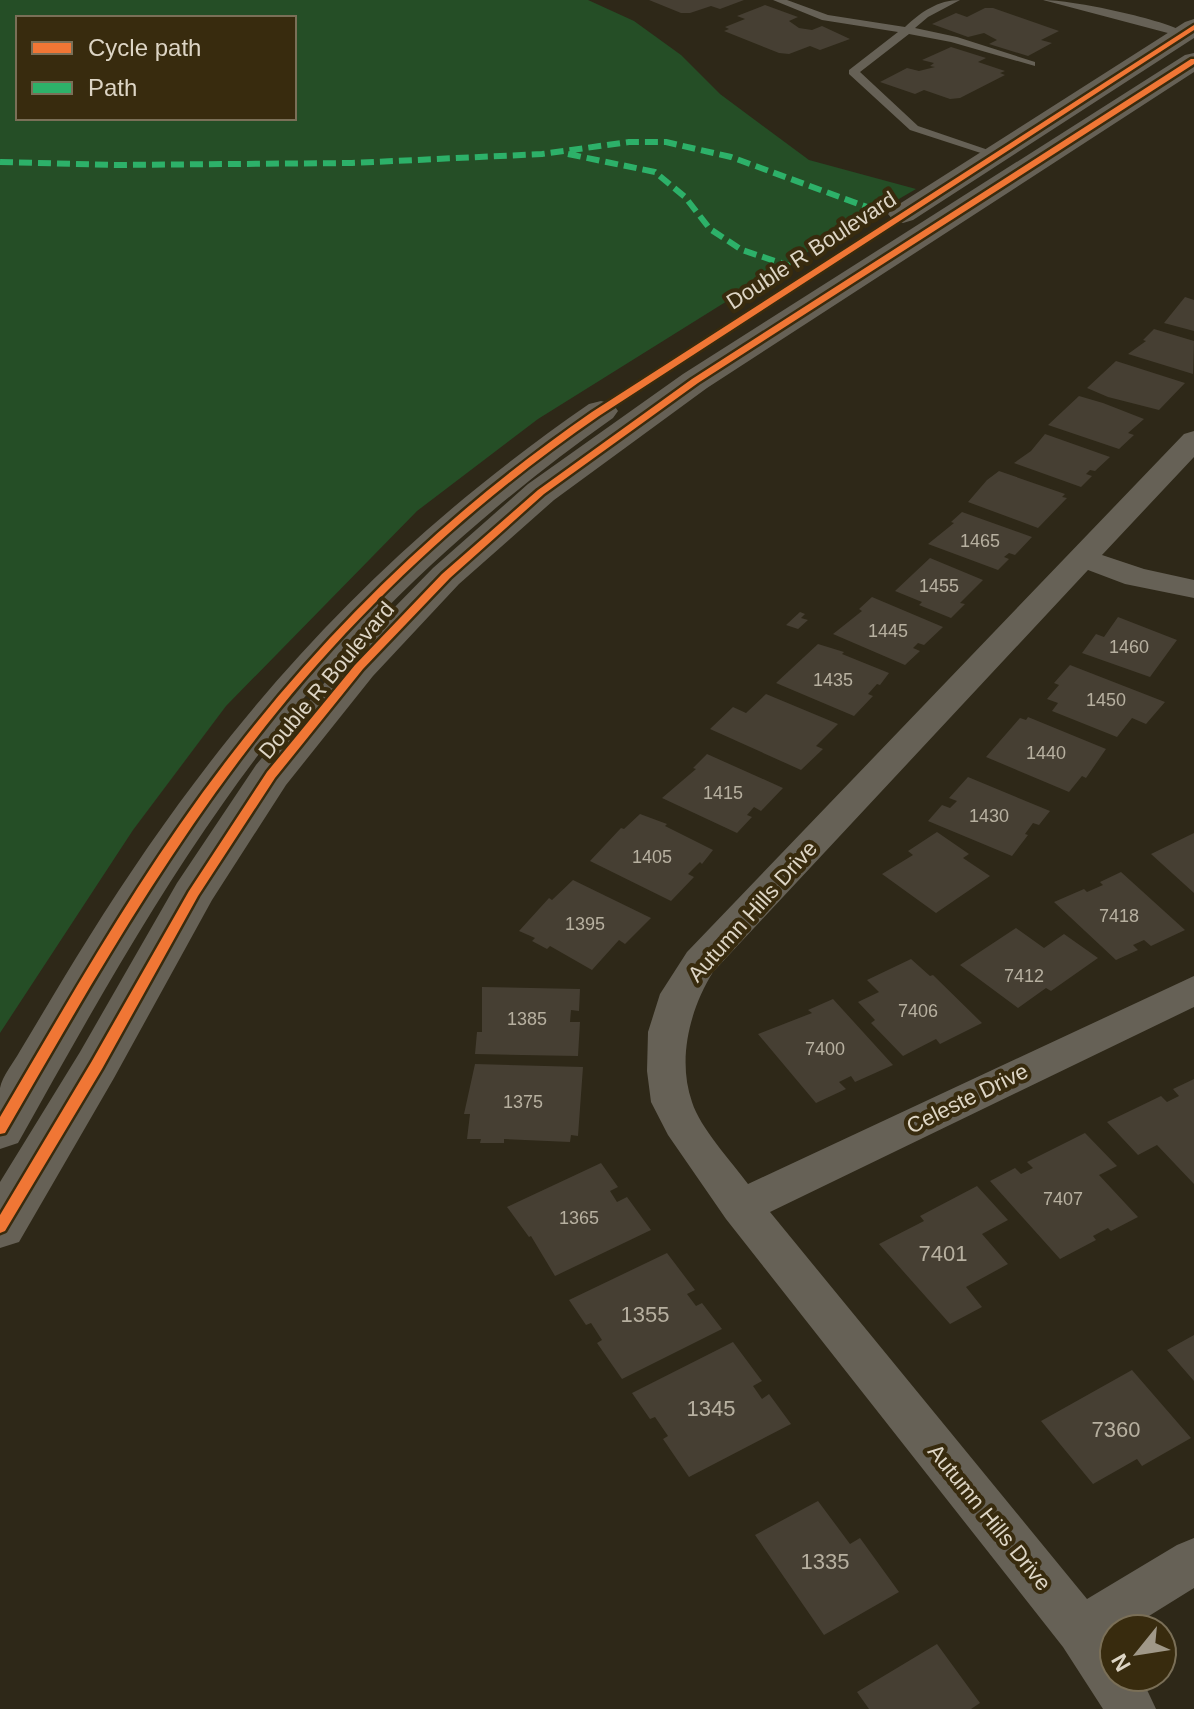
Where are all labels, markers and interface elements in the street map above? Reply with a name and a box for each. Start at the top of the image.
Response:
legend [16,16,296,120]
text: Cycle path [88,34,201,61]
text: Path [88,74,137,101]
street label: Double R Boulevard [722,186,901,315]
house number: 1465 [960,531,1000,551]
house number: 1455 [919,576,959,596]
street label: Double R Boulevard [254,597,399,764]
house number: 1445 [868,621,908,641]
house number: 1460 [1109,637,1149,657]
house number: 1435 [813,670,853,690]
house number: 1450 [1086,690,1126,710]
house number: 1440 [1026,743,1066,763]
house number: 1415 [703,783,743,803]
house number: 1430 [969,806,1009,826]
street label: Autumn Hills Drive [683,836,822,987]
house number: 1405 [632,847,672,867]
house number: 7418 [1099,906,1139,926]
house number: 1395 [565,914,605,934]
house number: 7412 [1004,966,1044,986]
house number: 7406 [898,1001,938,1021]
house number: 1385 [507,1009,547,1029]
house number: 7400 [805,1039,845,1059]
street label: Celeste Drive [902,1058,1032,1139]
house number: 1375 [503,1092,543,1112]
house number: 7407 [1043,1189,1083,1209]
house number: 1365 [559,1208,599,1228]
house number: 7401 [919,1241,967,1266]
house number: 1355 [621,1302,669,1327]
house number: 1345 [687,1396,735,1421]
house number: 7360 [1092,1417,1140,1442]
street label: Autumn Hills Drive [923,1439,1056,1595]
house number: 1335 [801,1549,849,1574]
north arrow [1098,1613,1178,1693]
text: N [1106,1650,1136,1676]

